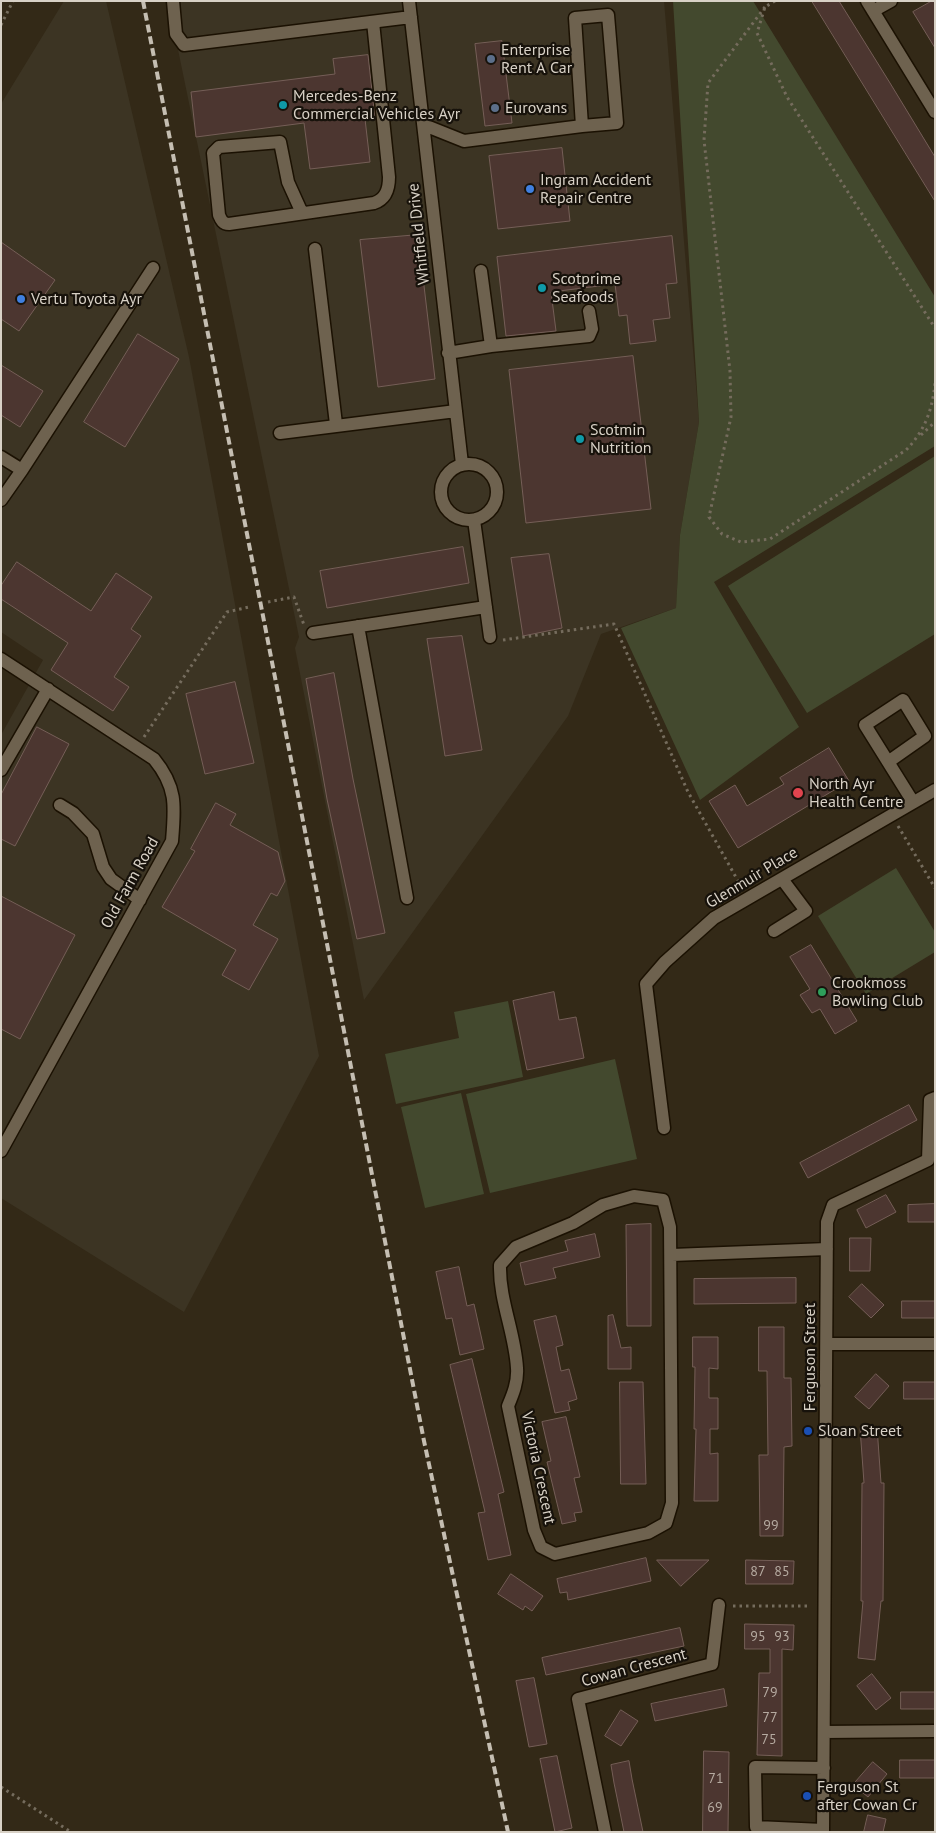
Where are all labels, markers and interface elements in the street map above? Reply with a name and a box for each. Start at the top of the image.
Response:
place label: Enterprise Rent A Car [501,40,572,78]
marker: Enterprise Rent A Car [485,53,497,65]
place label: Mercedes-Benz Commercial Vehicles Ayr [293,86,460,124]
place label: Eurovans [505,98,567,118]
marker: Mercedes-Benz Commercial Vehicles Ayr [277,99,289,111]
marker: Eurovans [489,102,501,114]
place label: Ingram Accident Repair Centre [540,170,651,208]
street label: Whitfield Drive [404,182,434,286]
marker: Ingram Accident Repair Centre [524,183,536,195]
place label: Scotprime Seafoods [552,269,621,307]
marker: Scotprime Seafoods [536,282,548,294]
place label: Vertu Toyota Ayr [31,289,142,309]
marker: Vertu Toyota Ayr [15,293,27,305]
place label: Scotmin Nutrition [590,420,652,458]
marker: Scotmin Nutrition [574,433,586,445]
place label: North Ayr Health Centre [809,774,903,812]
marker: North Ayr Health Centre [791,786,805,800]
street label: Old Farm Road [97,834,163,932]
street label: Glenmuir Place [703,843,801,913]
place label: Crookmoss Bowling Club [832,973,923,1011]
marker: Crookmoss Bowling Club [816,986,828,998]
street label: Ferguson Street [800,1303,820,1411]
street label: Victoria Crescent [517,1410,559,1526]
place label: Sloan Street [818,1421,902,1441]
marker: Sloan Street [802,1425,814,1437]
house number: 99 [763,1518,779,1534]
house number: 87 [750,1564,766,1580]
house number: 85 [774,1564,790,1580]
house number: 95 [750,1629,766,1645]
house number: 93 [774,1629,790,1645]
street label: Cowan Crescent [579,1645,689,1691]
house number: 79 [762,1685,778,1701]
house number: 77 [762,1710,778,1726]
house number: 75 [761,1732,777,1748]
house number: 71 [708,1771,724,1787]
place label: Ferguson St after Cowan Cr [817,1777,917,1815]
marker: Ferguson St after Cowan Cr [801,1790,813,1802]
house number: 69 [707,1800,723,1816]

